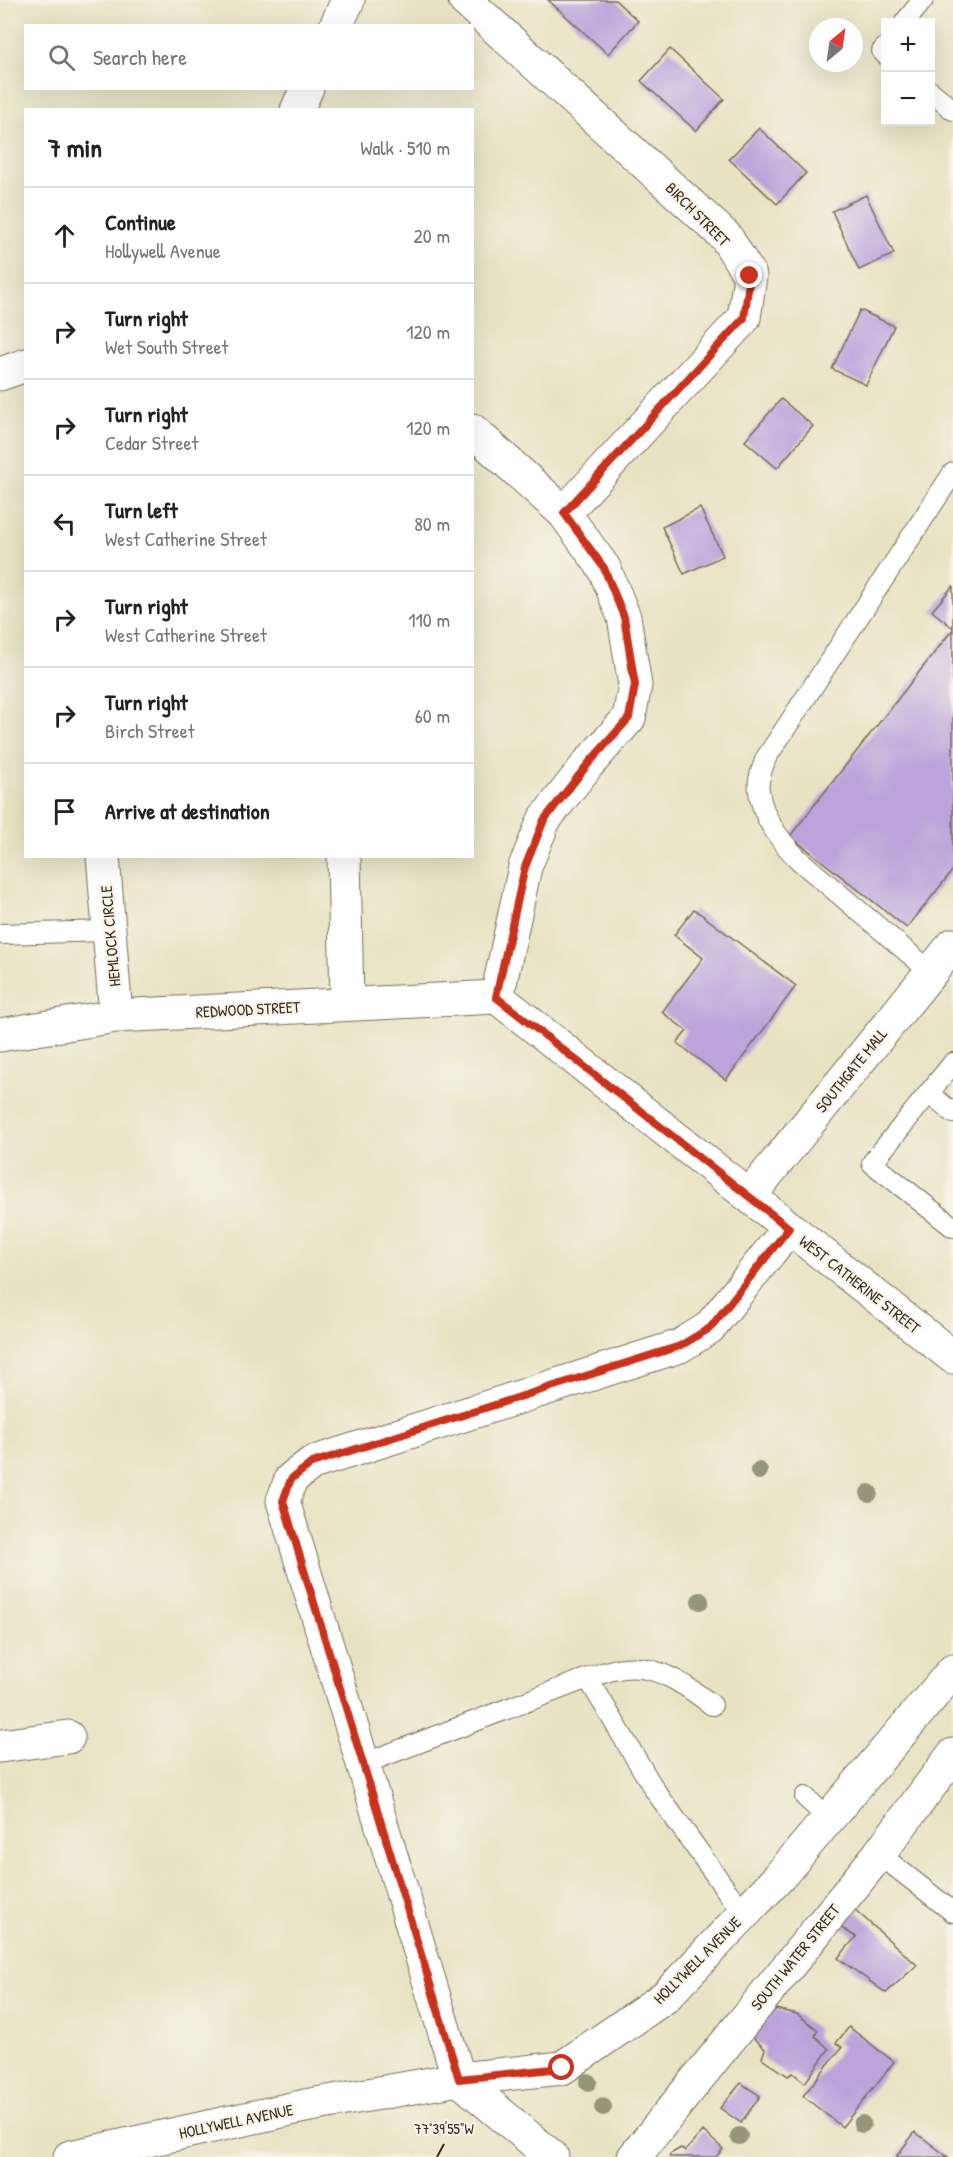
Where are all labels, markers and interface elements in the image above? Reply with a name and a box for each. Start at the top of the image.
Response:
north arrow [809,18,863,72]
map controls [881,18,935,126]
button: + [881,18,935,72]
search box [24,24,474,90]
icon: search [45,41,78,74]
text: Search here [93,42,187,72]
button: − [881,72,935,126]
text: 7 min [48,130,102,165]
text: Walk · 510 m [360,134,450,161]
street label: BIRCH STREET [661,177,735,251]
text: Continue [105,207,176,237]
icon: ahead [48,219,81,252]
text: 20 m [413,222,450,249]
text: Hollywell Avenue [105,237,221,264]
route end [736,262,762,288]
text: Turn right [105,303,188,333]
icon: right [48,315,81,348]
text: 120 m [406,318,450,345]
text: Wet South Street [105,333,228,360]
text: Turn right [105,399,188,429]
icon: right [48,411,81,444]
text: 120 m [406,414,450,441]
text: Cedar Street [105,429,198,456]
text: Turn left [105,495,178,525]
icon: left [48,507,81,540]
text: 80 m [414,510,450,537]
text: West Catherine Street [105,525,267,552]
text: Turn right [105,591,188,621]
icon: right [48,603,81,636]
text: 110 m [408,606,450,633]
text: West Catherine Street [105,621,267,648]
text: Turn right [105,687,188,717]
icon: right [48,699,81,732]
text: 60 m [415,702,450,729]
text: Birch Street [105,717,195,744]
icon: arrive [48,795,81,828]
text: Arrive at destination [105,796,270,826]
street label: HEMLOCK CIRCLE [95,885,125,987]
street label: REDWOOD STREET [195,995,301,1023]
street label: SOUTHGATE MALL [810,1023,892,1117]
street label: WEST CATHERINE STREET [795,1230,926,1339]
street label: SOUTH WATER STREET [745,1899,845,2015]
street label: HOLLYWELL AVENUE [648,1911,746,2009]
route start [548,2054,574,2080]
street label: HOLLYWELL AVENUE [177,2098,295,2144]
text: 77°39'55"W [414,2118,475,2139]

